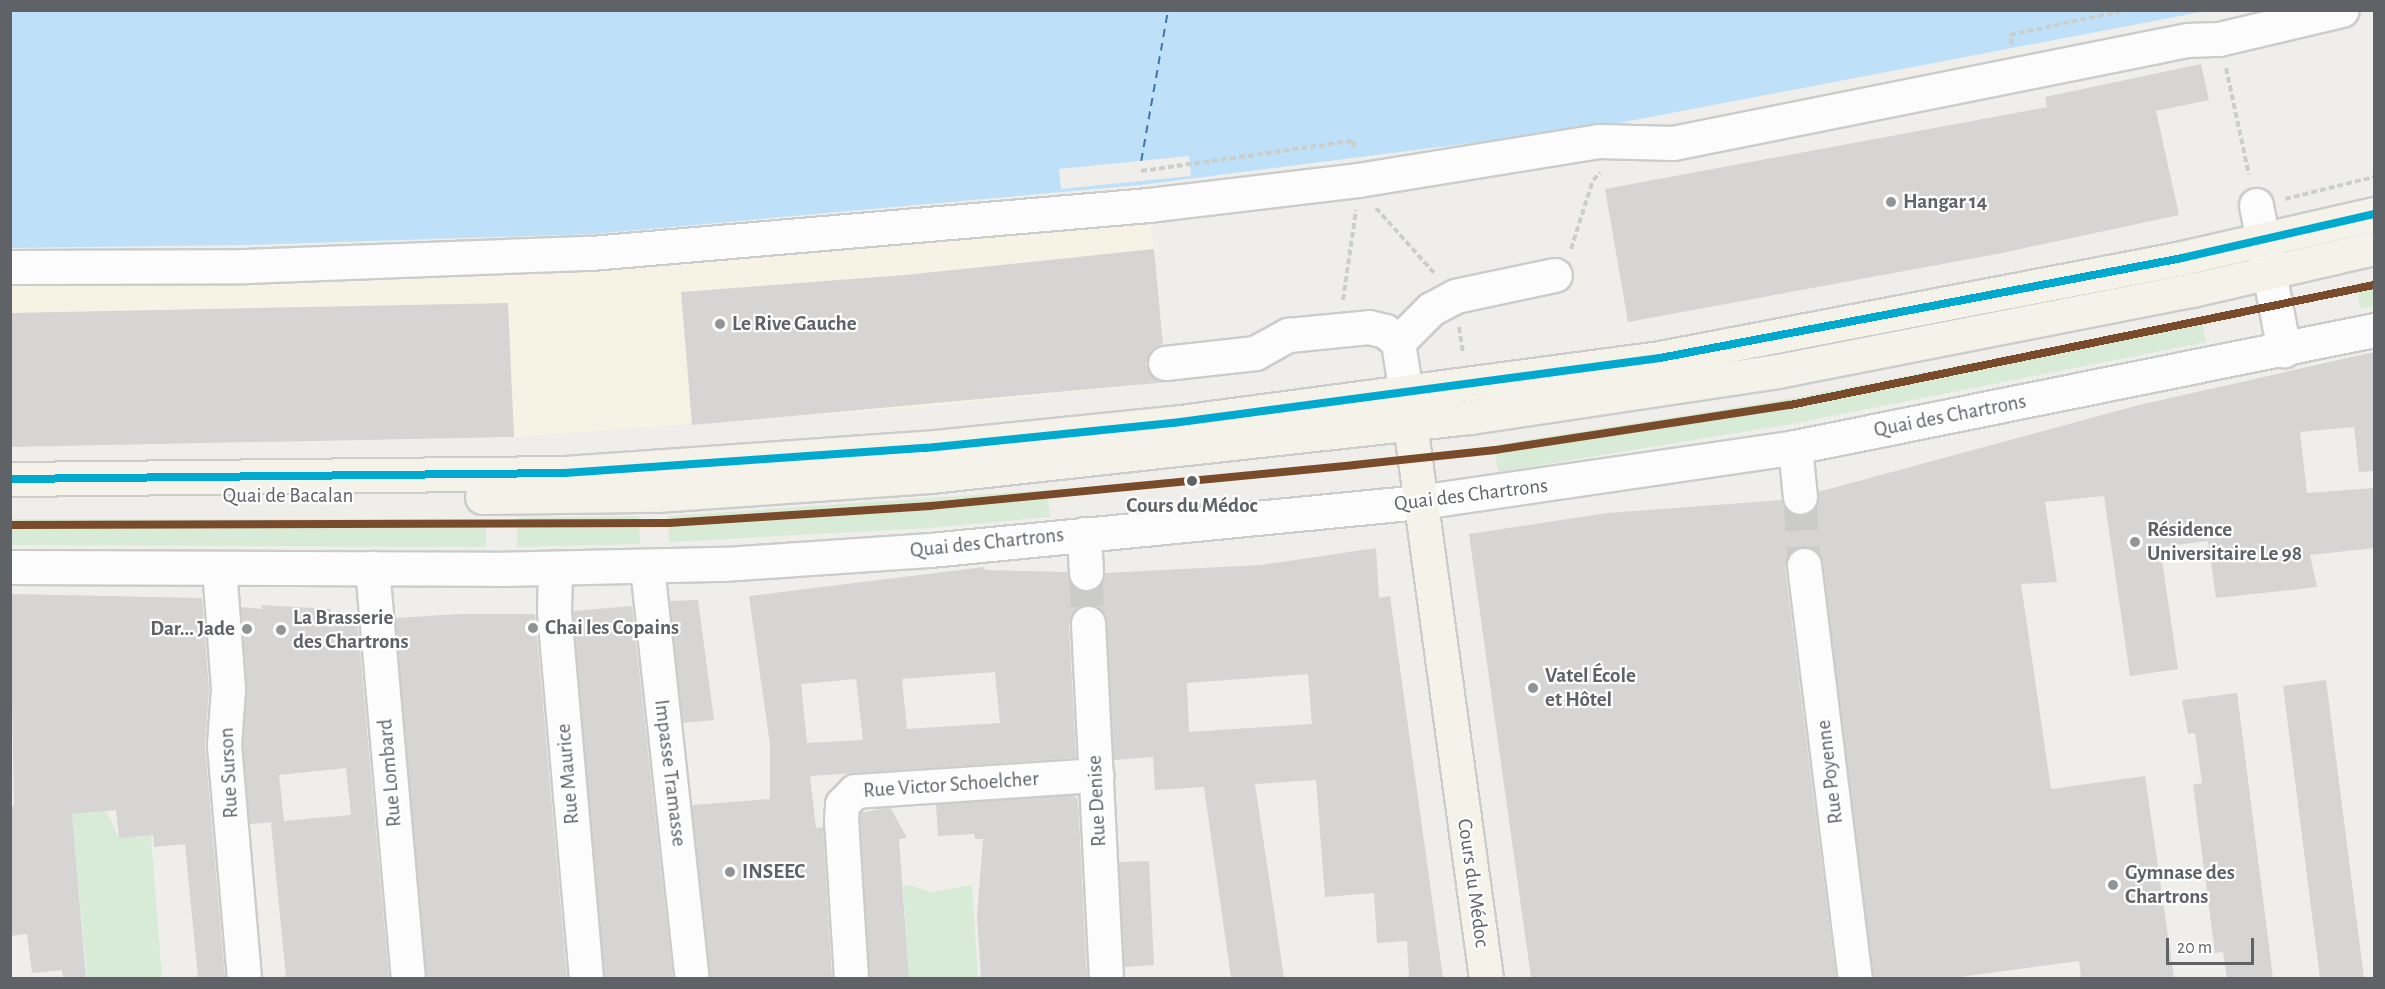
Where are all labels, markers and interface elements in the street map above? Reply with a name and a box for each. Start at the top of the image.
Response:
place label: Hangar 14 [1903,189,1987,215]
marker: Hangar 14 [1884,195,1898,209]
place label: Le Rive Gauche [732,311,857,337]
marker: Le Rive Gauche [713,317,727,331]
street label: Quai des Chartrons [1872,389,2028,443]
marker: Cours du Médoc [1182,471,1202,491]
street label: Quai des Chartrons [1393,473,1549,517]
street label: Quai de Bacalan [223,483,353,509]
place label: Cours du Médoc [1126,493,1258,519]
place label: Résidence Universitaire Le 98 [2147,517,2302,567]
street label: Quai des Chartrons [909,522,1065,564]
marker: Résidence Universitaire Le 98 [2128,535,2142,549]
place label: La Brasserie des Chartrons [293,605,409,655]
place label: Chai les Copains [545,615,679,641]
place label: Dar... Jade [150,616,235,642]
marker: Chai les Copains [526,621,540,635]
marker: Dar... Jade [240,622,254,636]
marker: La Brasserie des Chartrons [274,623,288,637]
place label: Vatel École et Hôtel [1545,663,1636,713]
marker: Vatel École et Hôtel [1526,681,1540,695]
street label: Impasse Tramasse [648,698,692,848]
street label: Rue Lombard [373,718,407,828]
street label: Rue Poyenne [1811,719,1849,825]
street label: Rue Maurice [551,722,585,826]
street label: Rue Surson [214,727,244,819]
street label: Rue Denise [1082,755,1112,847]
street label: Rue Victor Schoelcher [862,766,1040,804]
street label: Cours du Médoc [1452,817,1494,949]
place label: INSEEC [742,859,805,885]
place label: Gymnase des Chartrons [2125,860,2235,910]
marker: INSEEC [723,865,737,879]
marker: Gymnase des Chartrons [2106,878,2120,892]
scale bar [2169,926,2258,964]
text: 20 m [2177,939,2212,957]

